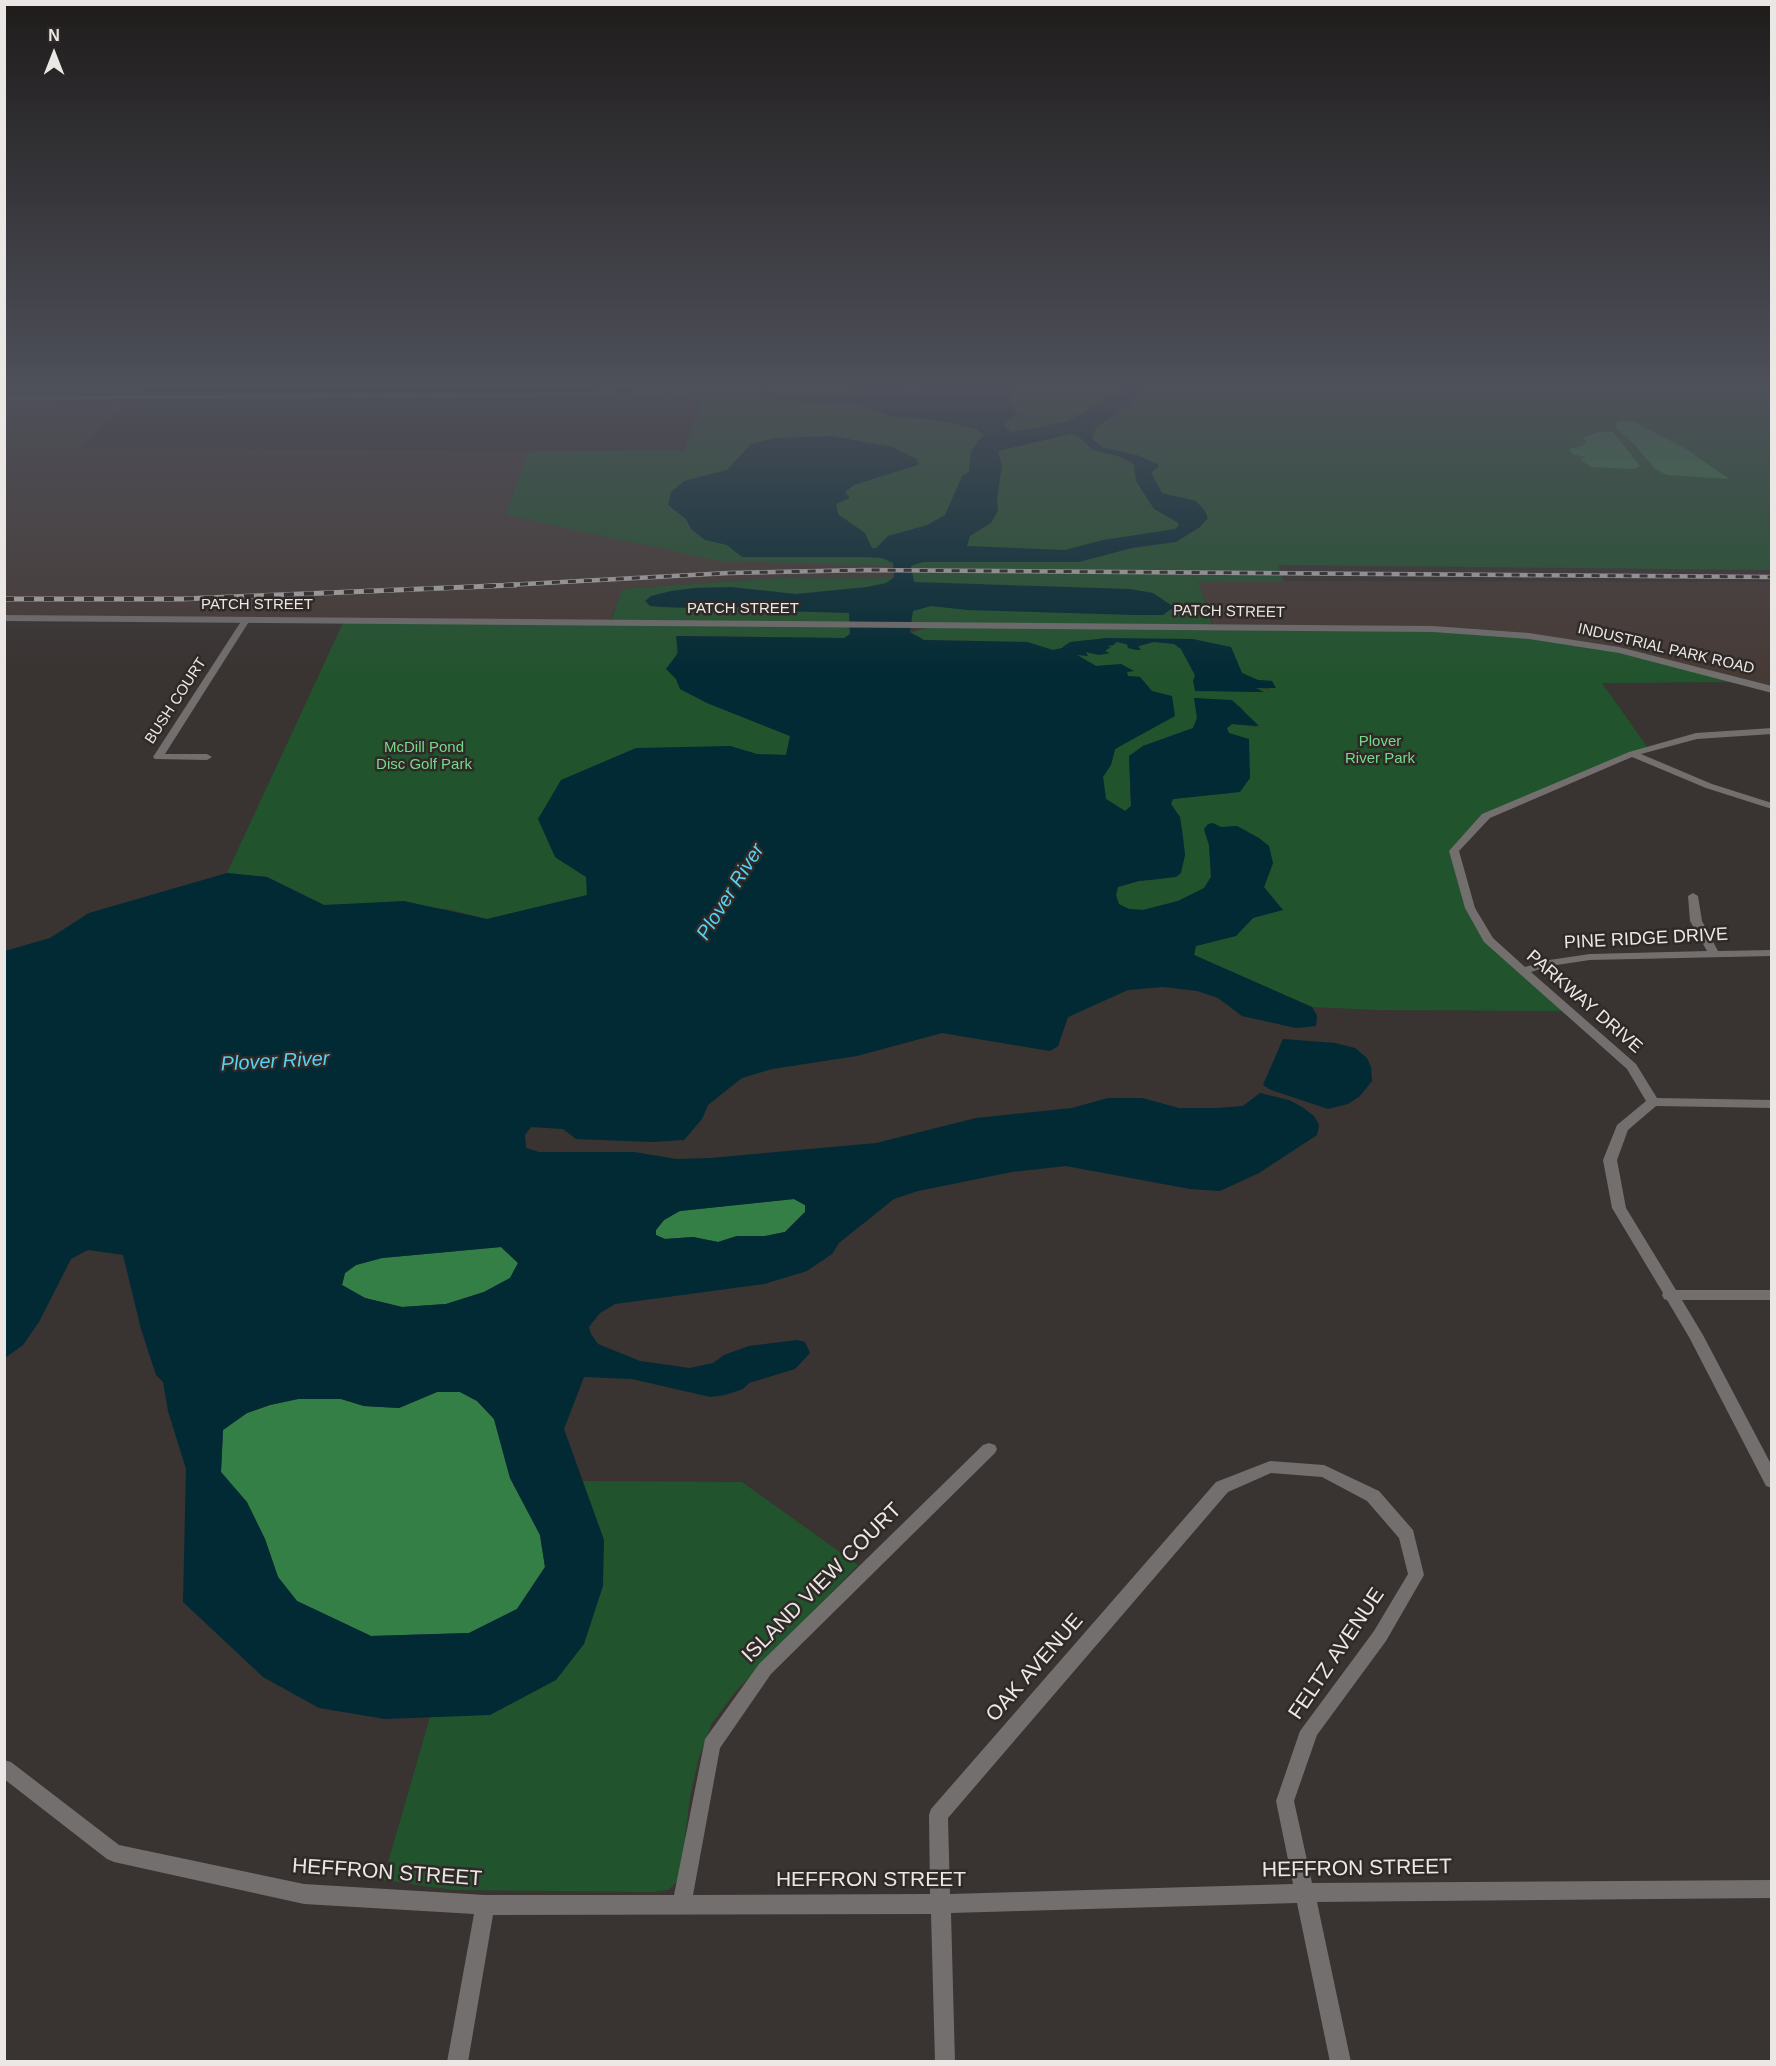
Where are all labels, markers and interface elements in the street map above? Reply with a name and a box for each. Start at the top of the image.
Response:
north arrow [24,24,84,84]
text: N [48,27,60,44]
street label: PATCH STREET [201,596,313,614]
street label: PATCH STREET [687,600,799,618]
street label: PATCH STREET [1173,602,1285,622]
street label: INDUSTRIAL PARK ROAD [1576,620,1756,678]
street label: BUSH COURT [142,655,210,747]
park label: Plover River Park [1345,733,1415,768]
park label: McDill Pond Disc Golf Park [376,739,472,774]
water label: Plover River [692,839,770,945]
street label: PINE RIDGE DRIVE [1564,924,1728,954]
street label: PARKWAY DRIVE [1522,946,1646,1058]
water label: Plover River [220,1047,330,1077]
street label: ISLAND VIEW COURT [737,1498,907,1668]
street label: FELTZ AVENUE [1284,1583,1390,1725]
street label: OAK AVENUE [981,1609,1089,1727]
street label: HEFFRON STREET [291,1854,483,1892]
street label: HEFFRON STREET [1262,1855,1452,1883]
street label: HEFFRON STREET [776,1867,966,1893]

